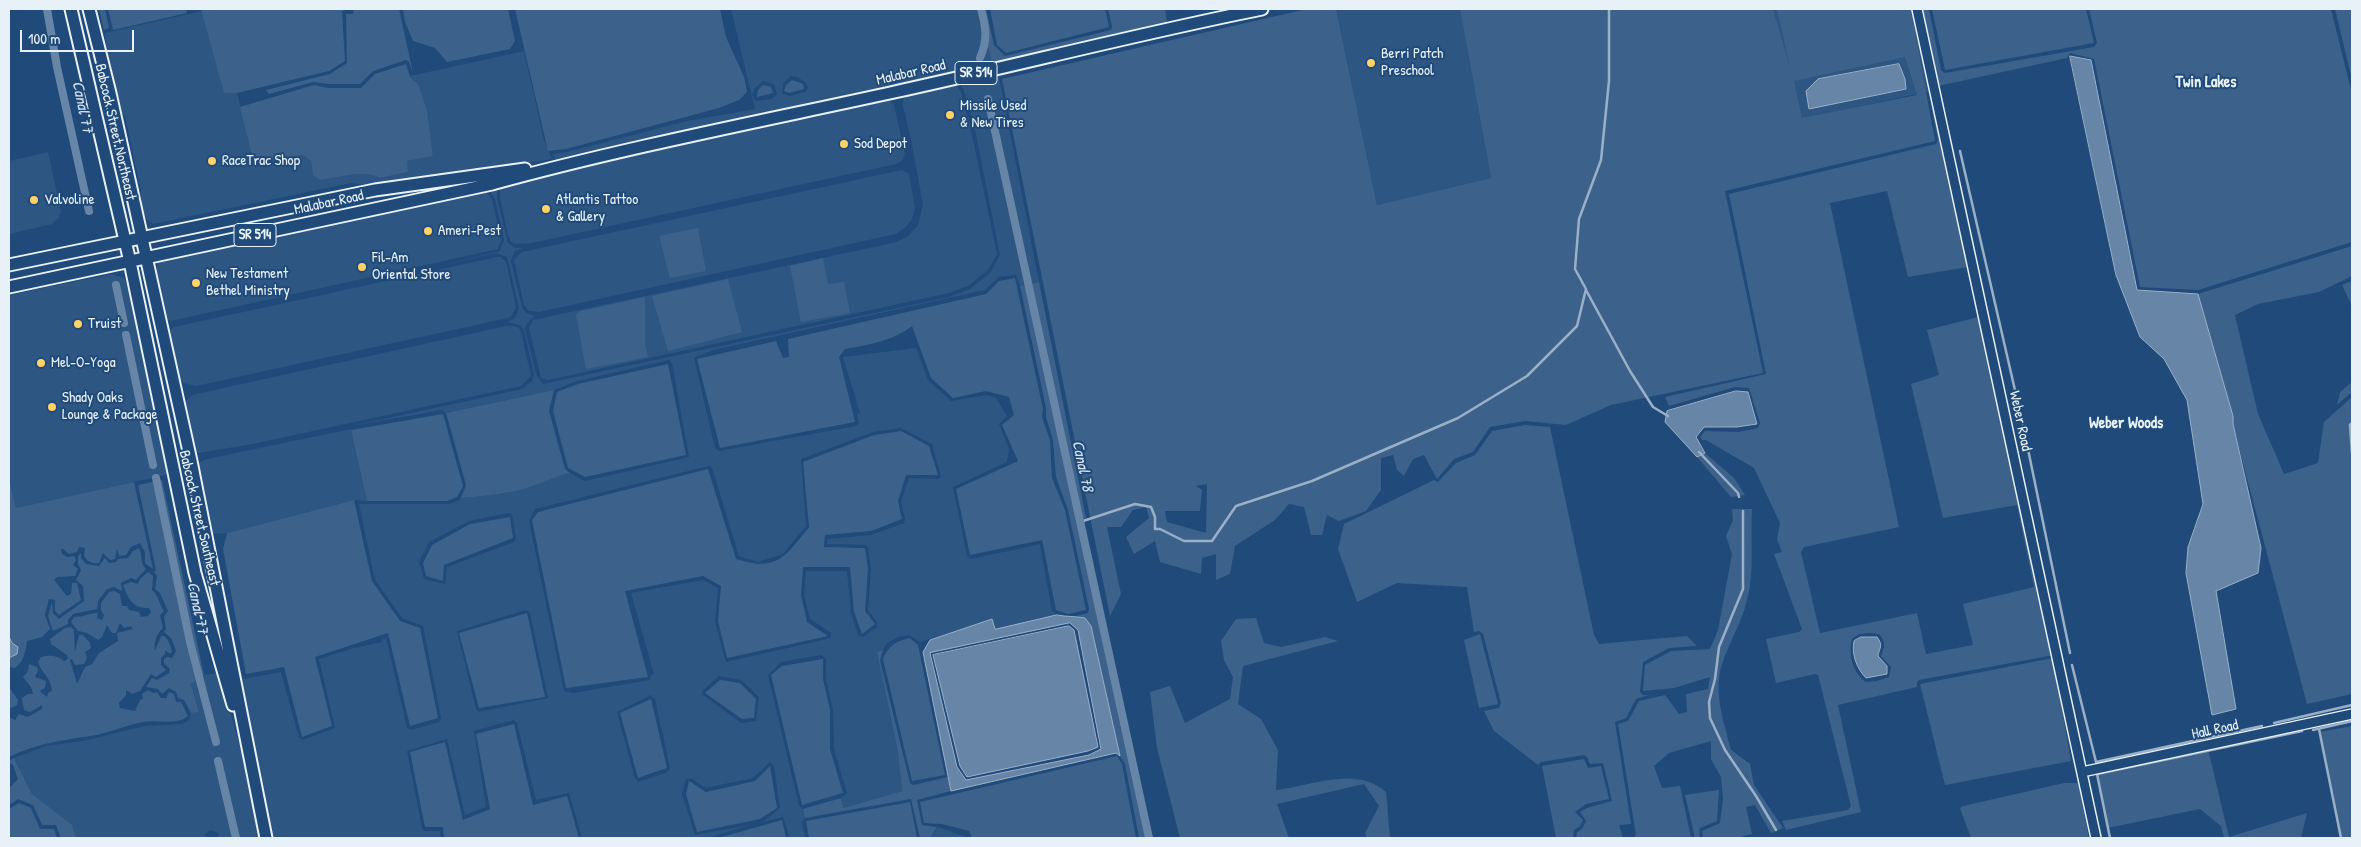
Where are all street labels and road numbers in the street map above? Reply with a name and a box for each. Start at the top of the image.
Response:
street label: Malabar Road [875,56,947,90]
street label: Babcock Street Northeast [91,62,139,202]
road number: SR 514 [955,62,997,84]
street label: Malabar Road [293,187,365,219]
road number: SR 514 [234,224,276,246]
street label: Weber Road [2005,389,2035,453]
street label: Babcock Street Southeast [175,448,223,588]
street label: Hall Road [2190,716,2240,744]

